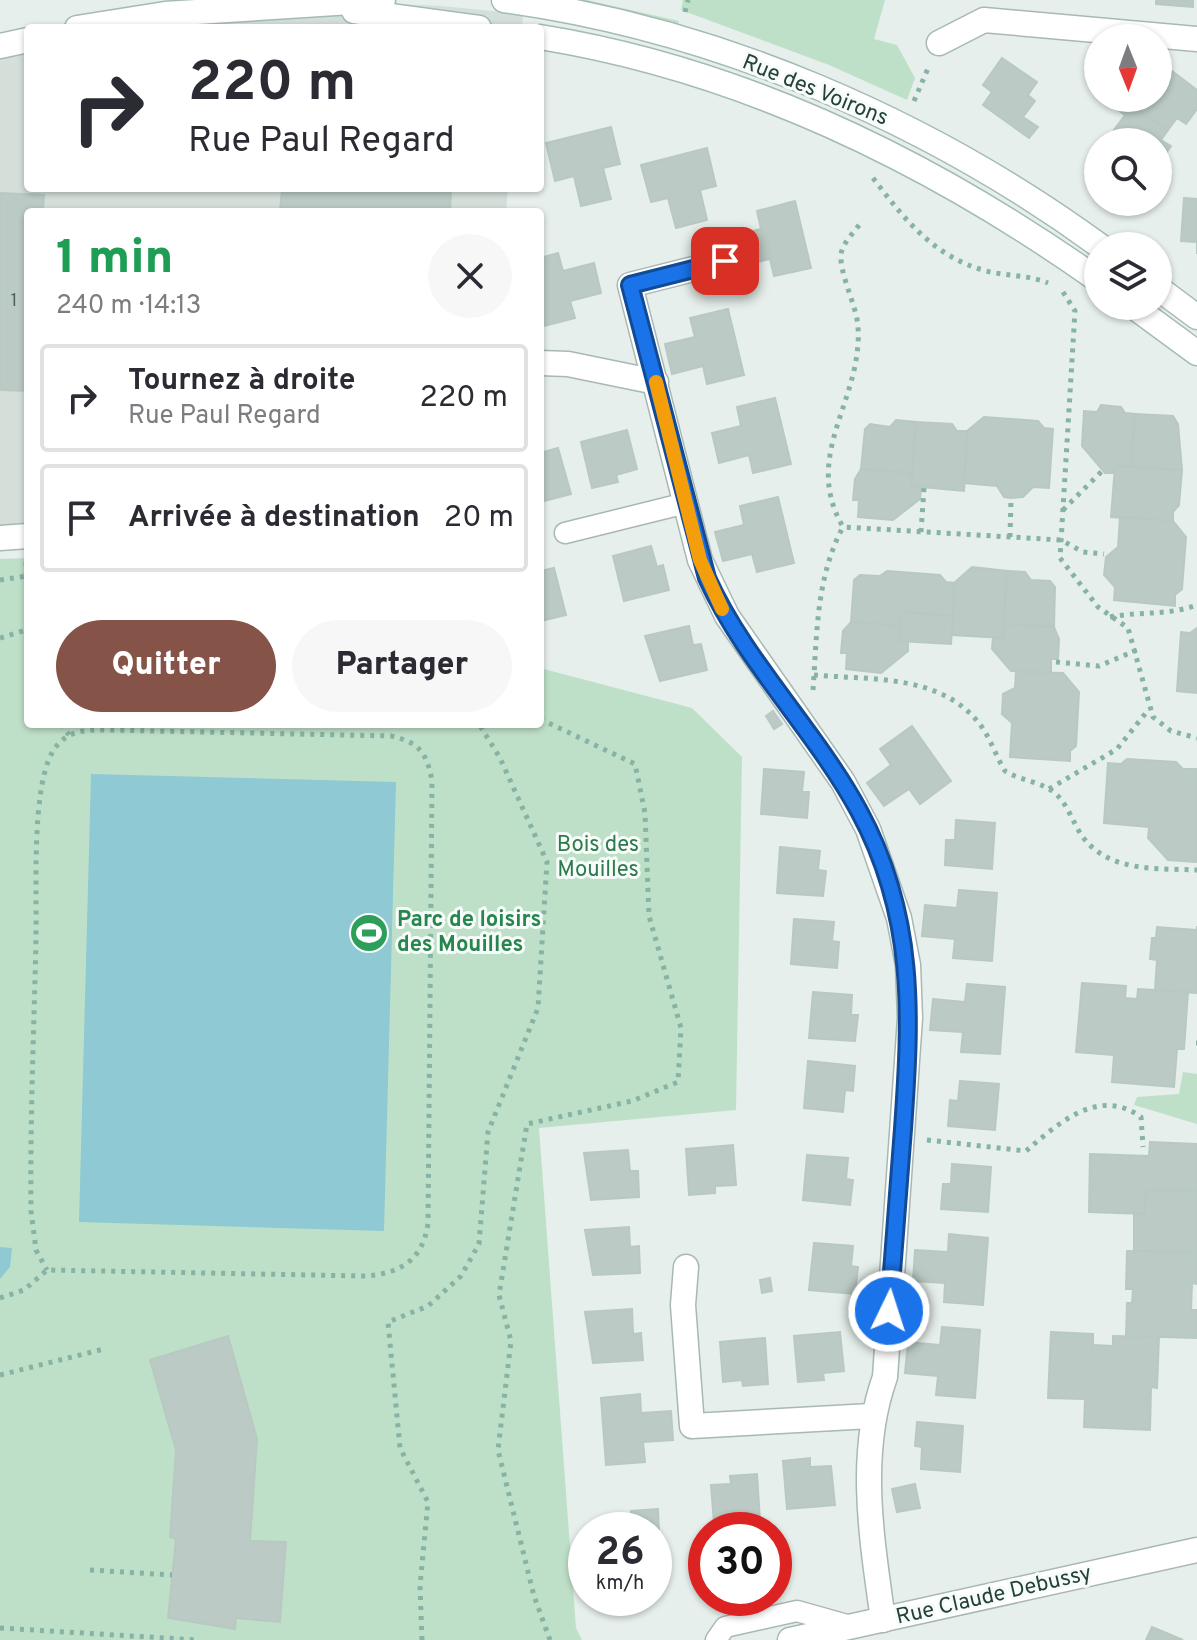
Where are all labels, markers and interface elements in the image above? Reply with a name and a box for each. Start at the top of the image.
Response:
north arrow [1084,24,1172,112]
map controls [1084,24,1172,320]
street label: Rue des Voirons [738,49,892,133]
text: 220 m [188,50,356,120]
icon: right [56,56,160,160]
text: Rue Paul Regard [188,119,455,165]
button: search [1084,128,1172,216]
pin [691,227,759,295]
text: 1 min [56,230,173,290]
button: layers [1084,232,1172,320]
button: close [428,234,512,318]
icon: arrive [703,239,747,283]
house number: 1 [11,290,17,313]
text: 240 m · 14:13 [56,290,201,323]
text: Tournez à droite [128,363,356,400]
icon: right [60,376,104,420]
text: 220 m [420,380,508,417]
text: Rue Paul Regard [128,400,321,433]
icon: arrive [60,496,104,540]
text: Arrivée à destination [128,500,420,537]
text: 20 m [444,500,514,537]
button: Quitter [56,620,276,712]
button: Partager [292,620,512,712]
park label: Bois des Mouilles [557,832,639,884]
place label: Parc de loisirs des Mouilles [397,907,541,959]
sports icon: Parc de loisirs des Mouilles [348,912,390,954]
position arrow [847,1269,931,1353]
speed limit sign: 30 [688,1512,792,1616]
text: 26 [595,1529,645,1579]
street label: Rue Claude Debussy [893,1560,1095,1632]
text: km/h [596,1571,644,1597]

